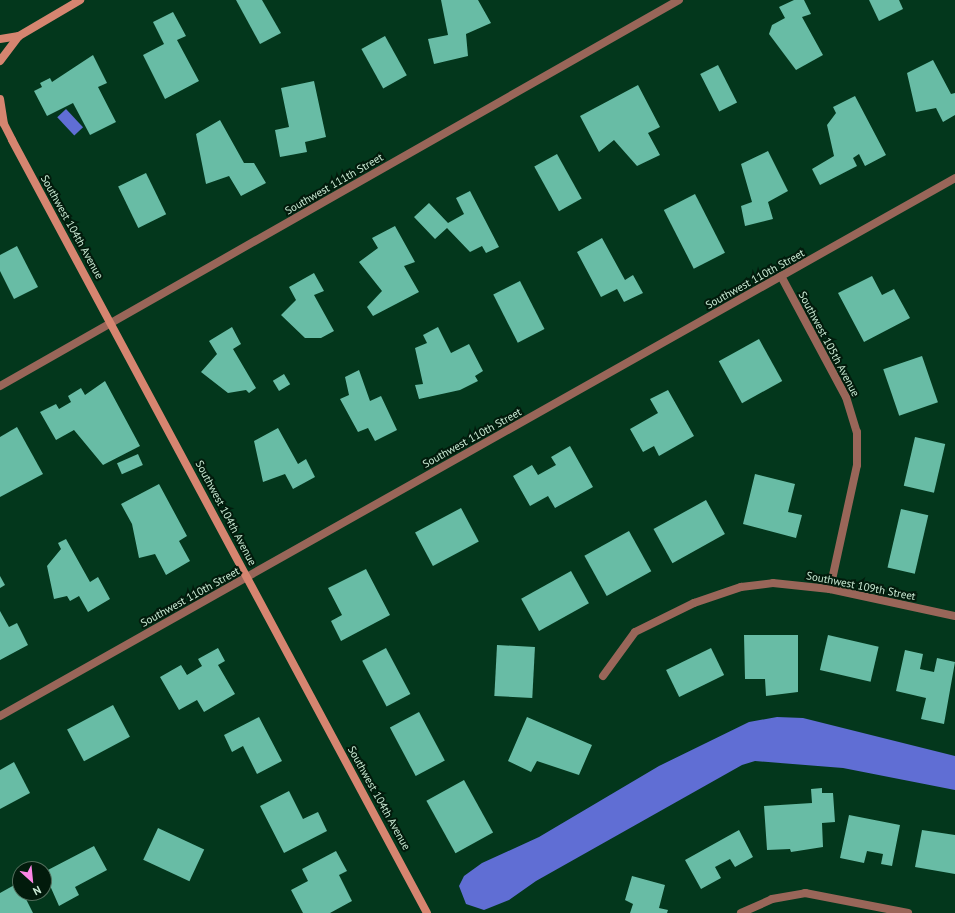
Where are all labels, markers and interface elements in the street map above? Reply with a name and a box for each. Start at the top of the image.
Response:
street label: Southwest 111th Street [283,151,385,217]
street label: Southwest 104th Avenue [38,173,106,281]
street label: Southwest 110th Street [703,246,807,312]
street label: Southwest 105th Avenue [796,289,862,399]
street label: Southwest 110th Street [420,405,524,471]
street label: Southwest 104th Avenue [193,458,259,568]
street label: Southwest 110th Street [138,564,242,630]
street label: Southwest 109th Street [805,569,917,603]
street label: Southwest 104th Avenue [345,744,413,852]
north arrow [12,861,52,901]
text: N [31,883,43,899]

